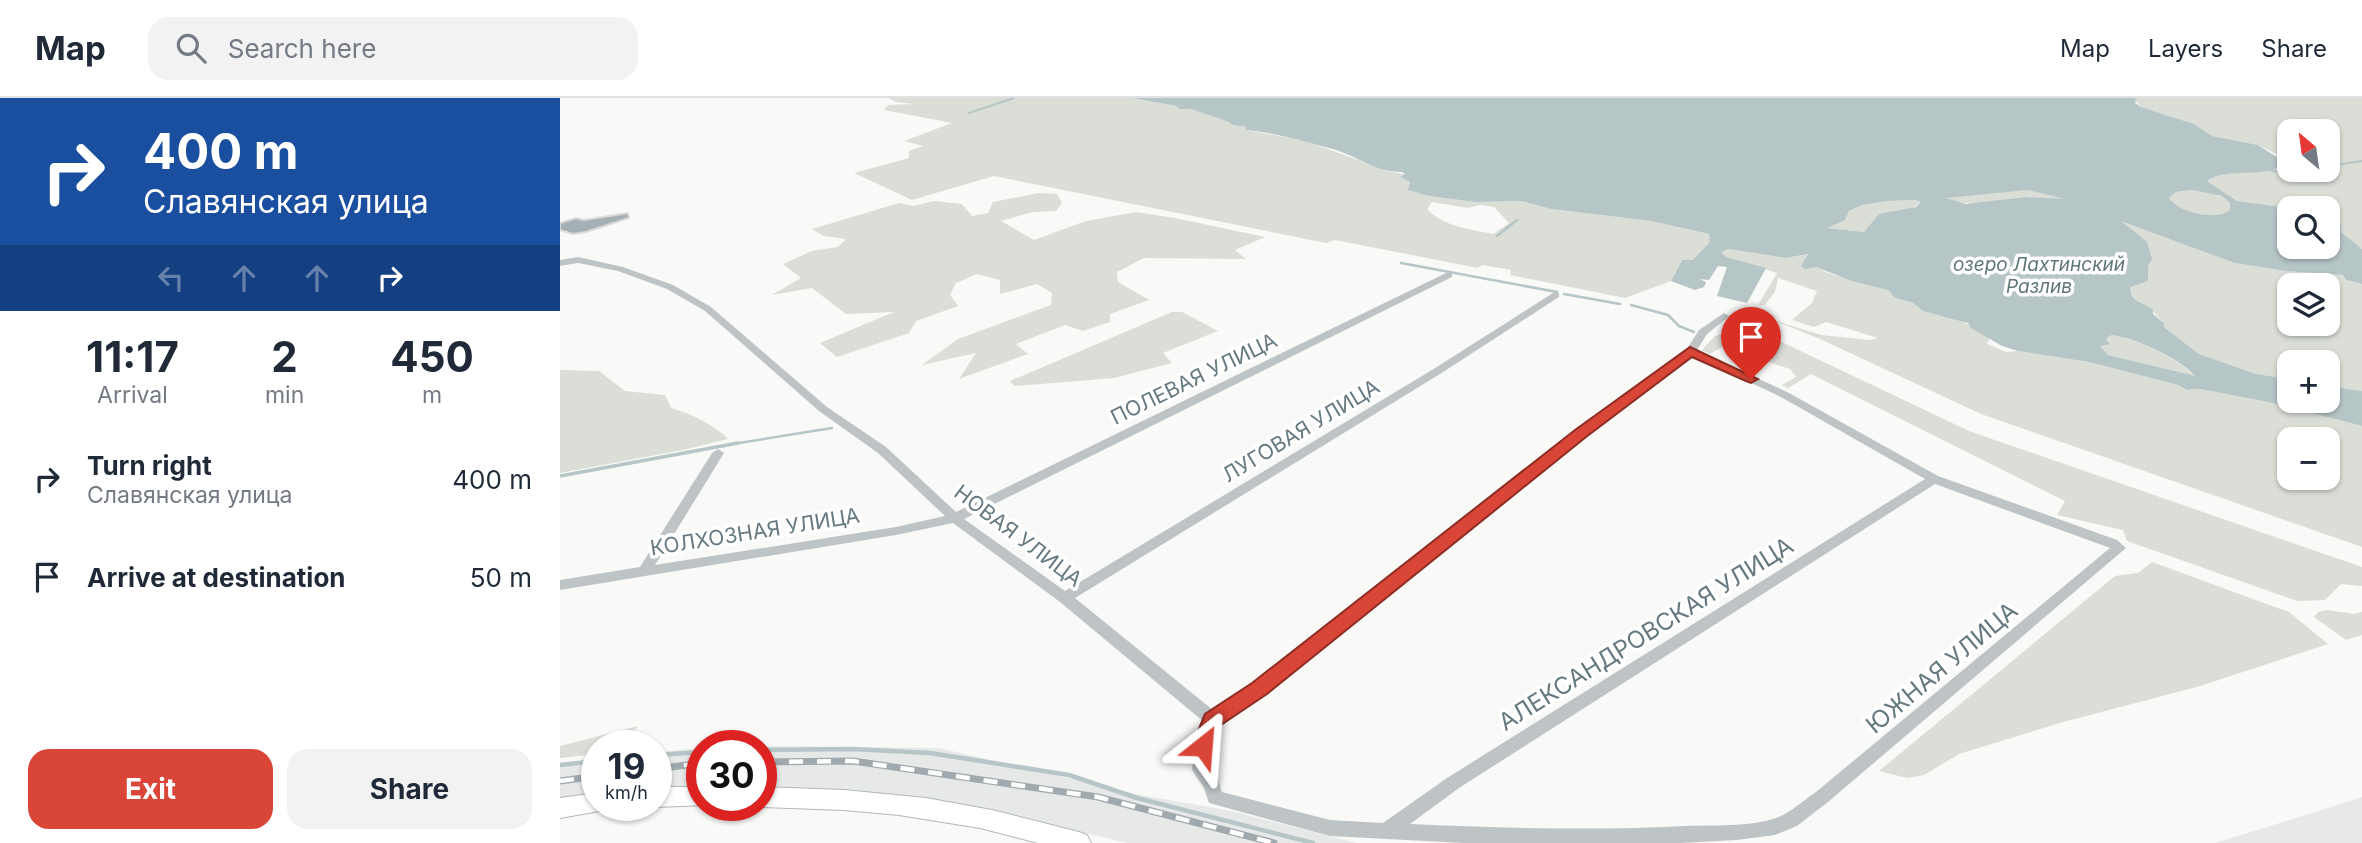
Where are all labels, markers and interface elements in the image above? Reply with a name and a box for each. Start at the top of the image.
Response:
search box [148,17,638,80]
text: Map [35,28,106,68]
icon: search [172,29,210,67]
text: Search here [228,33,376,64]
text: Map [2060,34,2110,63]
text: Layers [2148,34,2223,63]
text: Share [2261,34,2327,63]
north arrow [2277,119,2340,182]
map controls [2277,119,2340,490]
text: 400 m [143,122,299,181]
icon: right [28,126,119,217]
text: Славянская улица [143,182,429,221]
button: search [2277,196,2340,259]
water label: озеро Лахтинский Разлив [1953,253,2125,298]
icon: left [152,259,190,297]
icon: ahead [225,259,263,297]
icon: ahead [298,259,336,297]
icon: right [371,259,409,297]
button: layers [2277,273,2340,336]
pin [1721,307,1781,379]
icon: arrive [1732,318,1770,356]
street label: ПОЛЕВАЯ УЛИЦА [1107,327,1281,430]
text: 11:17 [86,331,179,382]
text: 2 [271,331,298,382]
text: 450 [390,331,474,382]
button: + [2277,350,2340,413]
street label: ЛУГОВАЯ УЛИЦА [1218,374,1384,487]
text: Arrival [97,381,168,409]
text: min [265,381,304,409]
text: m [422,381,442,409]
button: − [2277,427,2340,490]
text: Turn right [87,450,212,481]
icon: right [28,460,66,498]
text: 400 m [452,464,532,495]
street label: НОВАЯ УЛИЦА [949,479,1087,592]
text: Славянская улица [87,481,292,509]
street label: КОЛХОЗНАЯ УЛИЦА [648,503,861,560]
street label: АЛЕКСАНДРОВСКАЯ УЛИЦА [1493,531,1798,737]
icon: arrive [28,558,66,596]
text: Arrive at destination [87,562,346,593]
text: 50 m [470,562,532,593]
street label: ЮЖНАЯ УЛИЦА [1860,596,2023,739]
position arrow [1166,709,1240,783]
speed limit sign: 30 [686,730,777,821]
text: 19 [608,745,645,787]
button: Exit [28,749,273,829]
button: Share [287,749,532,829]
text: km/h [605,782,648,803]

